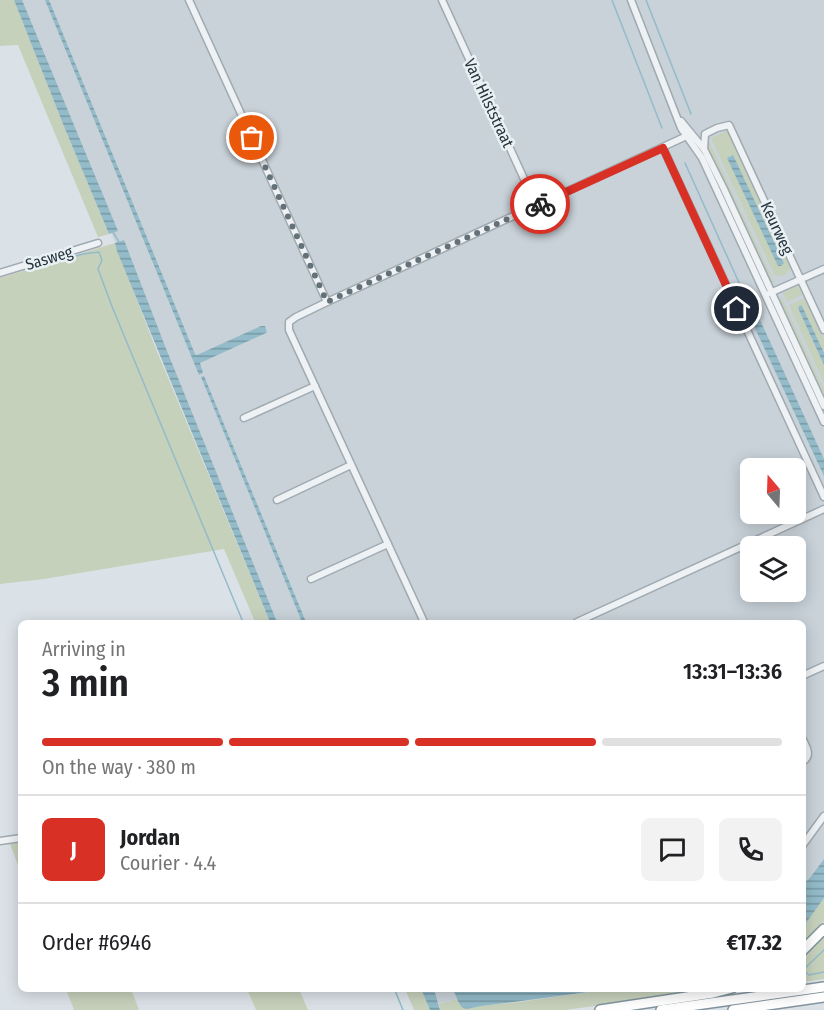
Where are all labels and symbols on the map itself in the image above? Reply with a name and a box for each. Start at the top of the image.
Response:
street label: Van Hilststraat [460,56,518,151]
pin [226,112,277,163]
courier [510,174,570,234]
street label: Keurweg [757,199,798,258]
street label: Sasweg [23,242,75,274]
pin [711,283,762,334]
north arrow [740,458,806,524]

